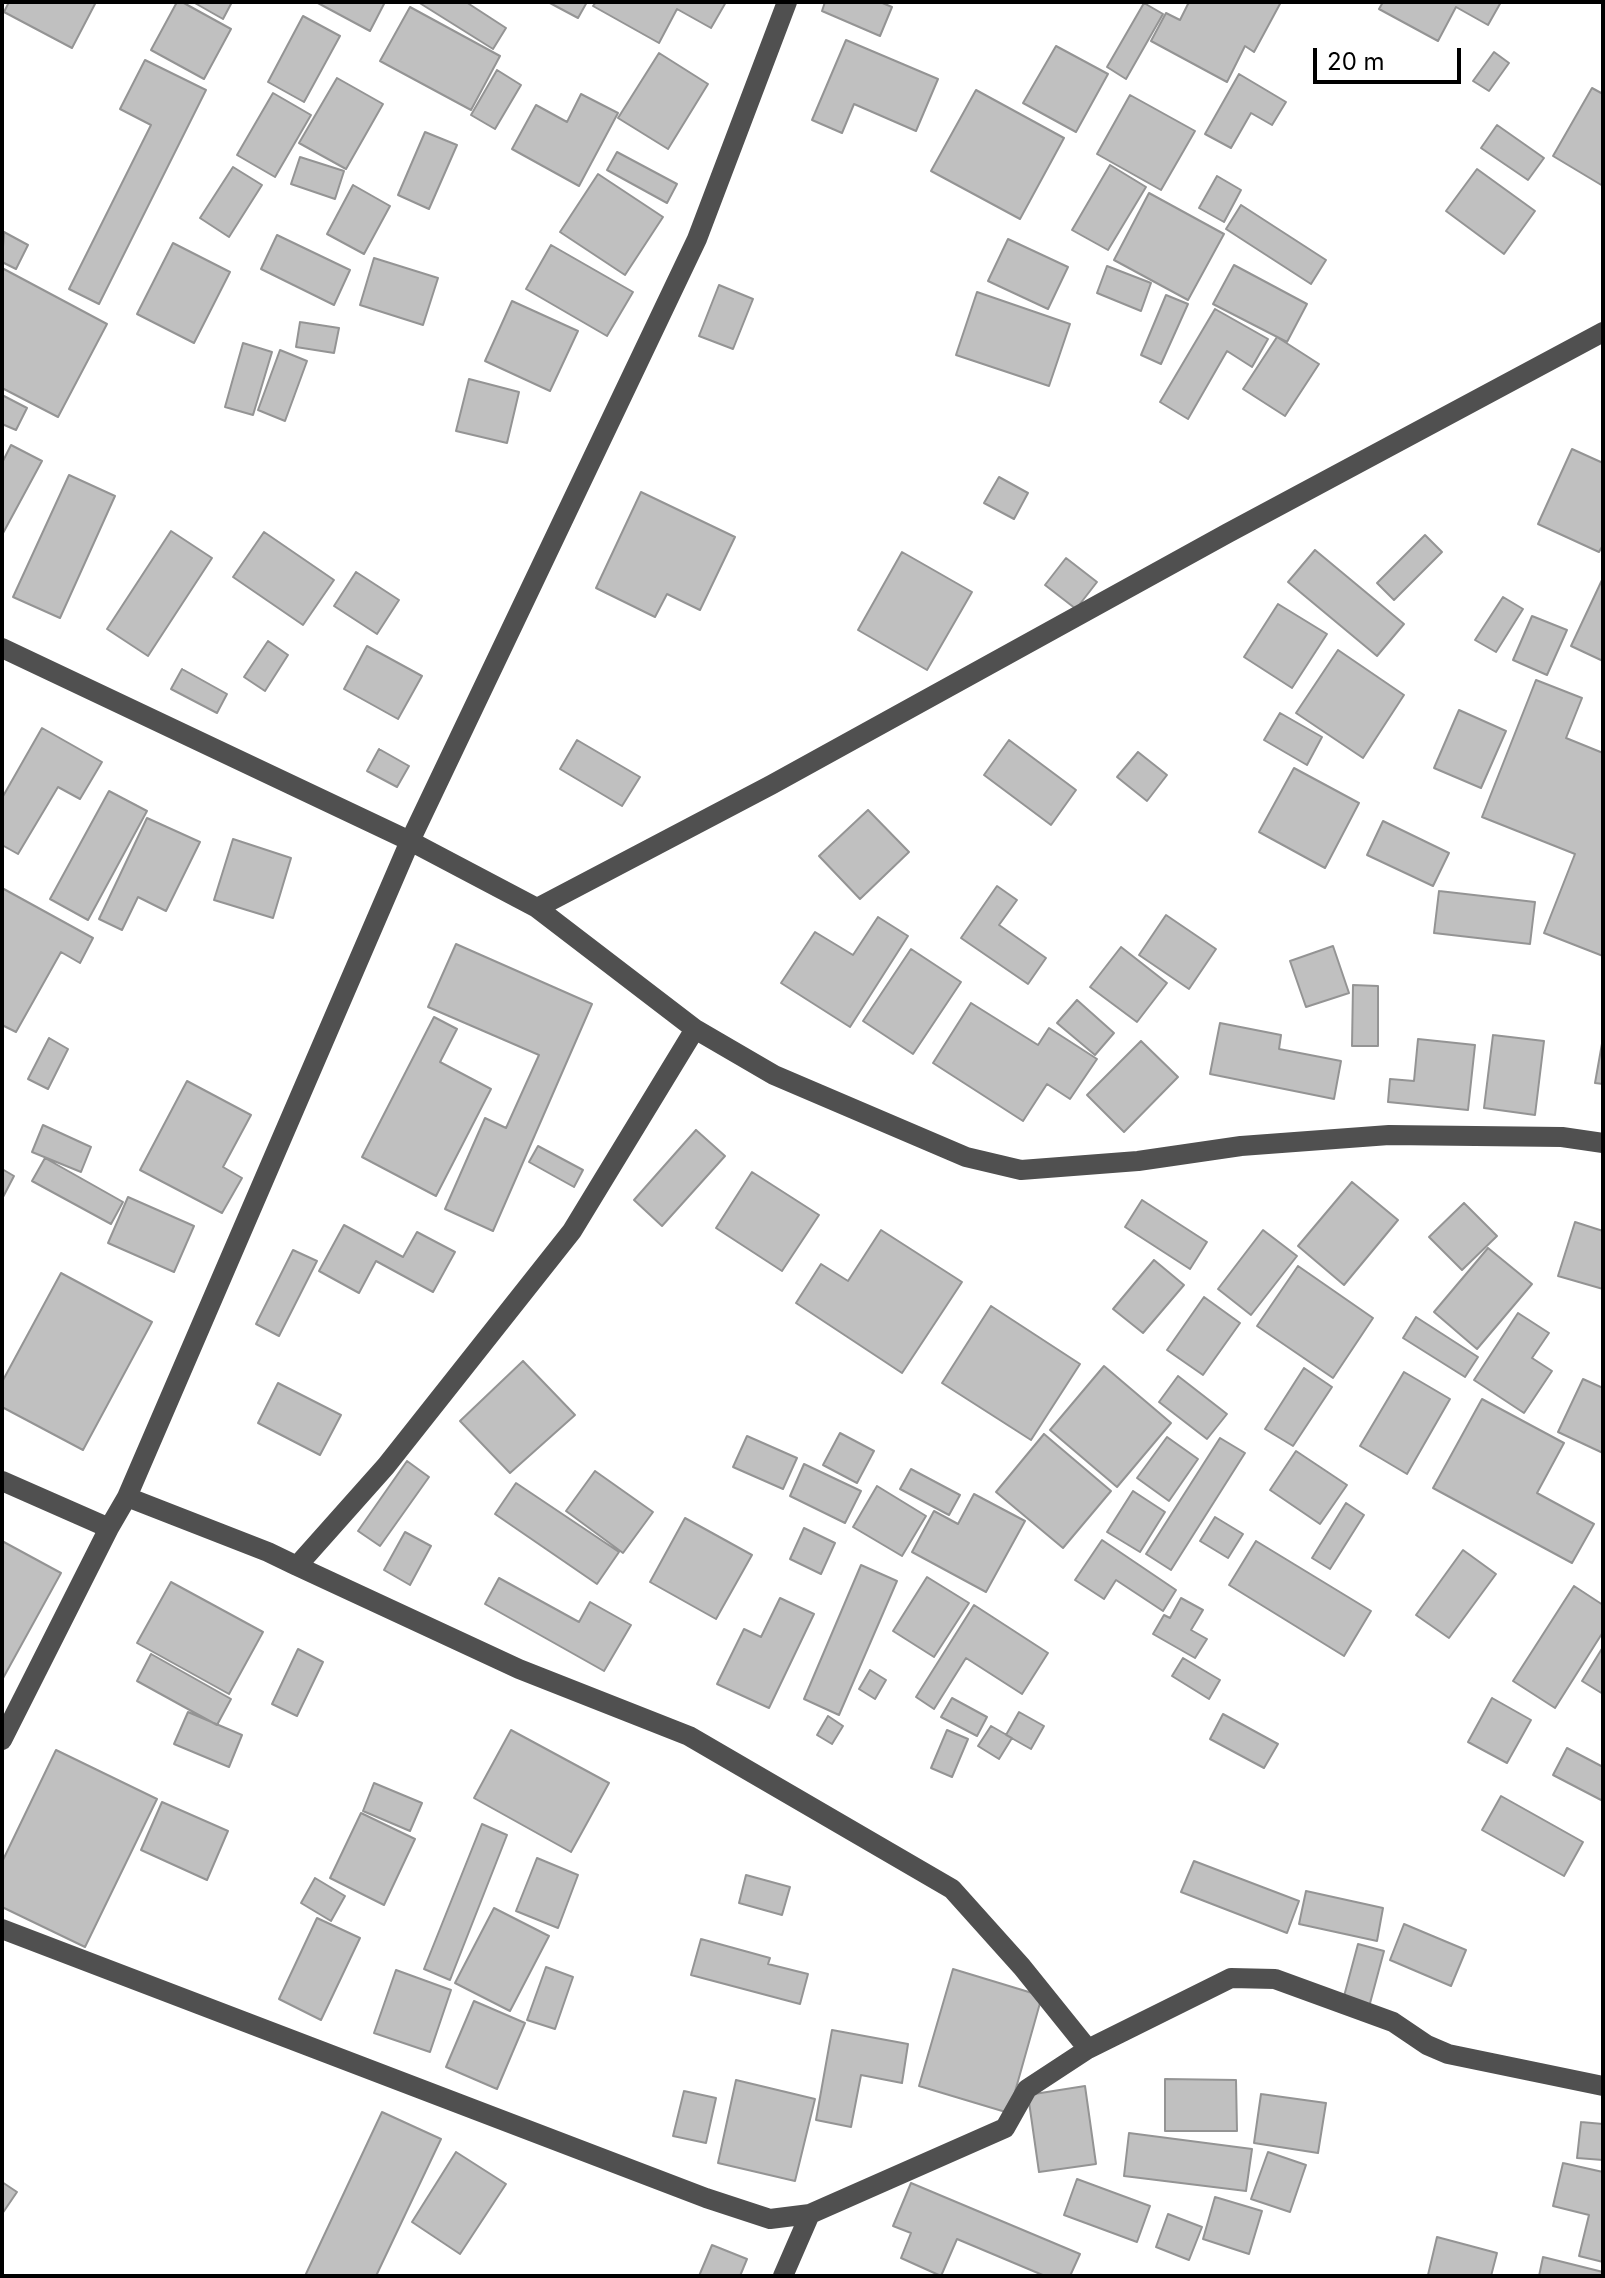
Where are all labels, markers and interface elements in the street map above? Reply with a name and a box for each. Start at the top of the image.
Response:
scale bar [1317,32,1465,82]
text: 20 m [1327,47,1385,76]

